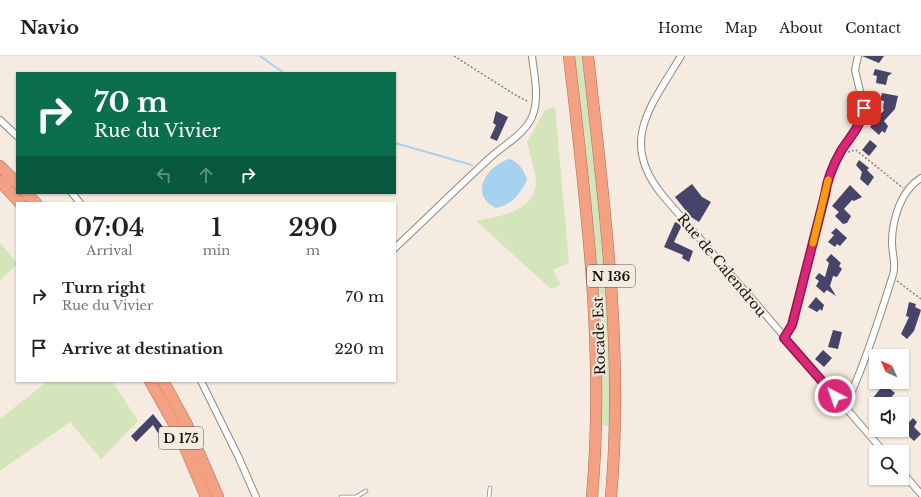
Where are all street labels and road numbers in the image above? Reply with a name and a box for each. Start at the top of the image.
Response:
street label: Rue de Calendrou [673,210,771,321]
road number: N 136 [587,265,635,287]
street label: Rocade Est [589,296,609,376]
road number: D 175 [159,427,203,449]

